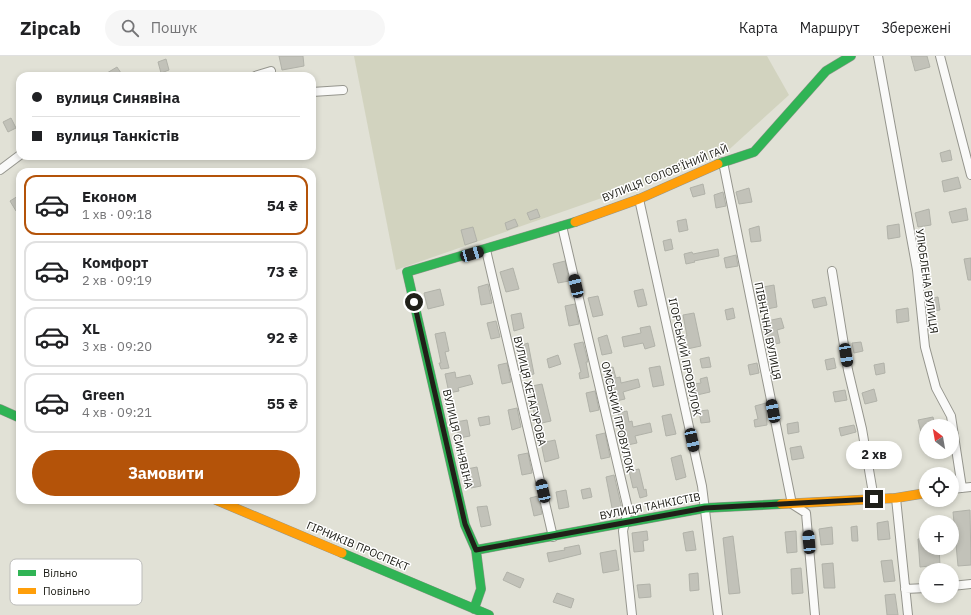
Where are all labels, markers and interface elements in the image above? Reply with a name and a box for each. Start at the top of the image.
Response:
search box [105,10,385,46]
text: Zipcab [20,16,81,40]
icon: search [119,17,141,39]
text: Пошук [151,18,197,37]
text: Карта [739,19,778,37]
text: Маршрут [800,19,860,37]
text: Збережені [882,19,951,37]
text: вулиця Синявіна [56,88,180,107]
text: вулиця Танкістів [56,126,179,145]
street label: ВУЛИЦЯ СОЛОВ'ЇНИЙ ГАЙ [600,141,730,205]
icon: car [34,187,70,223]
text: Економ [82,187,137,206]
text: 54 ₴ [267,196,298,215]
text: 1 хв · 09:18 [82,206,152,223]
street label: УЛЮБЛЕНА ВУЛИЦЯ [913,228,941,334]
car [459,245,485,263]
icon: car [34,253,70,289]
text: Комфорт [82,253,148,272]
text: 73 ₴ [267,262,298,281]
text: 2 хв · 09:19 [82,272,152,289]
car [567,273,585,299]
street label: ПІВНІЧНА ВУЛИЦЯ [752,281,784,381]
route start [405,293,423,311]
street label: ІГОРСЬКИЙ ПРОВУЛОК [666,296,704,418]
icon: car [34,319,70,355]
text: XL [82,319,100,338]
text: 92 ₴ [267,328,298,347]
street label: ВУЛИЦЯ ХЕТАГУРОВА [511,335,549,447]
text: 3 хв · 09:20 [82,338,152,355]
car [838,342,854,368]
street label: ОМСЬКИЙ ПРОВУЛОК [598,360,638,474]
icon: car [34,385,70,421]
text: Green [82,385,125,404]
street label: ВУЛИЦЯ СИНЯВІНА [440,388,476,490]
text: 55 ₴ [267,394,298,413]
car [765,398,781,424]
text: 4 хв · 09:21 [82,404,152,421]
north arrow [919,419,959,459]
map controls [919,419,959,603]
car [684,427,700,453]
callout: 2 хв [846,441,902,469]
text: 2 хв [861,446,887,463]
button: Замовити [32,450,300,496]
button: locate [919,467,959,507]
car [534,478,552,504]
street label: ВУЛИЦЯ ТАНКІСТІВ [598,489,702,523]
route end [865,490,883,508]
button: + [919,515,959,555]
street label: ГІРНИКІВ ПРОСПЕКТ [305,518,412,574]
car [802,530,816,554]
legend [10,559,142,605]
button: − [919,563,959,603]
text: Вільно [43,566,78,580]
text: Повільно [43,584,90,598]

